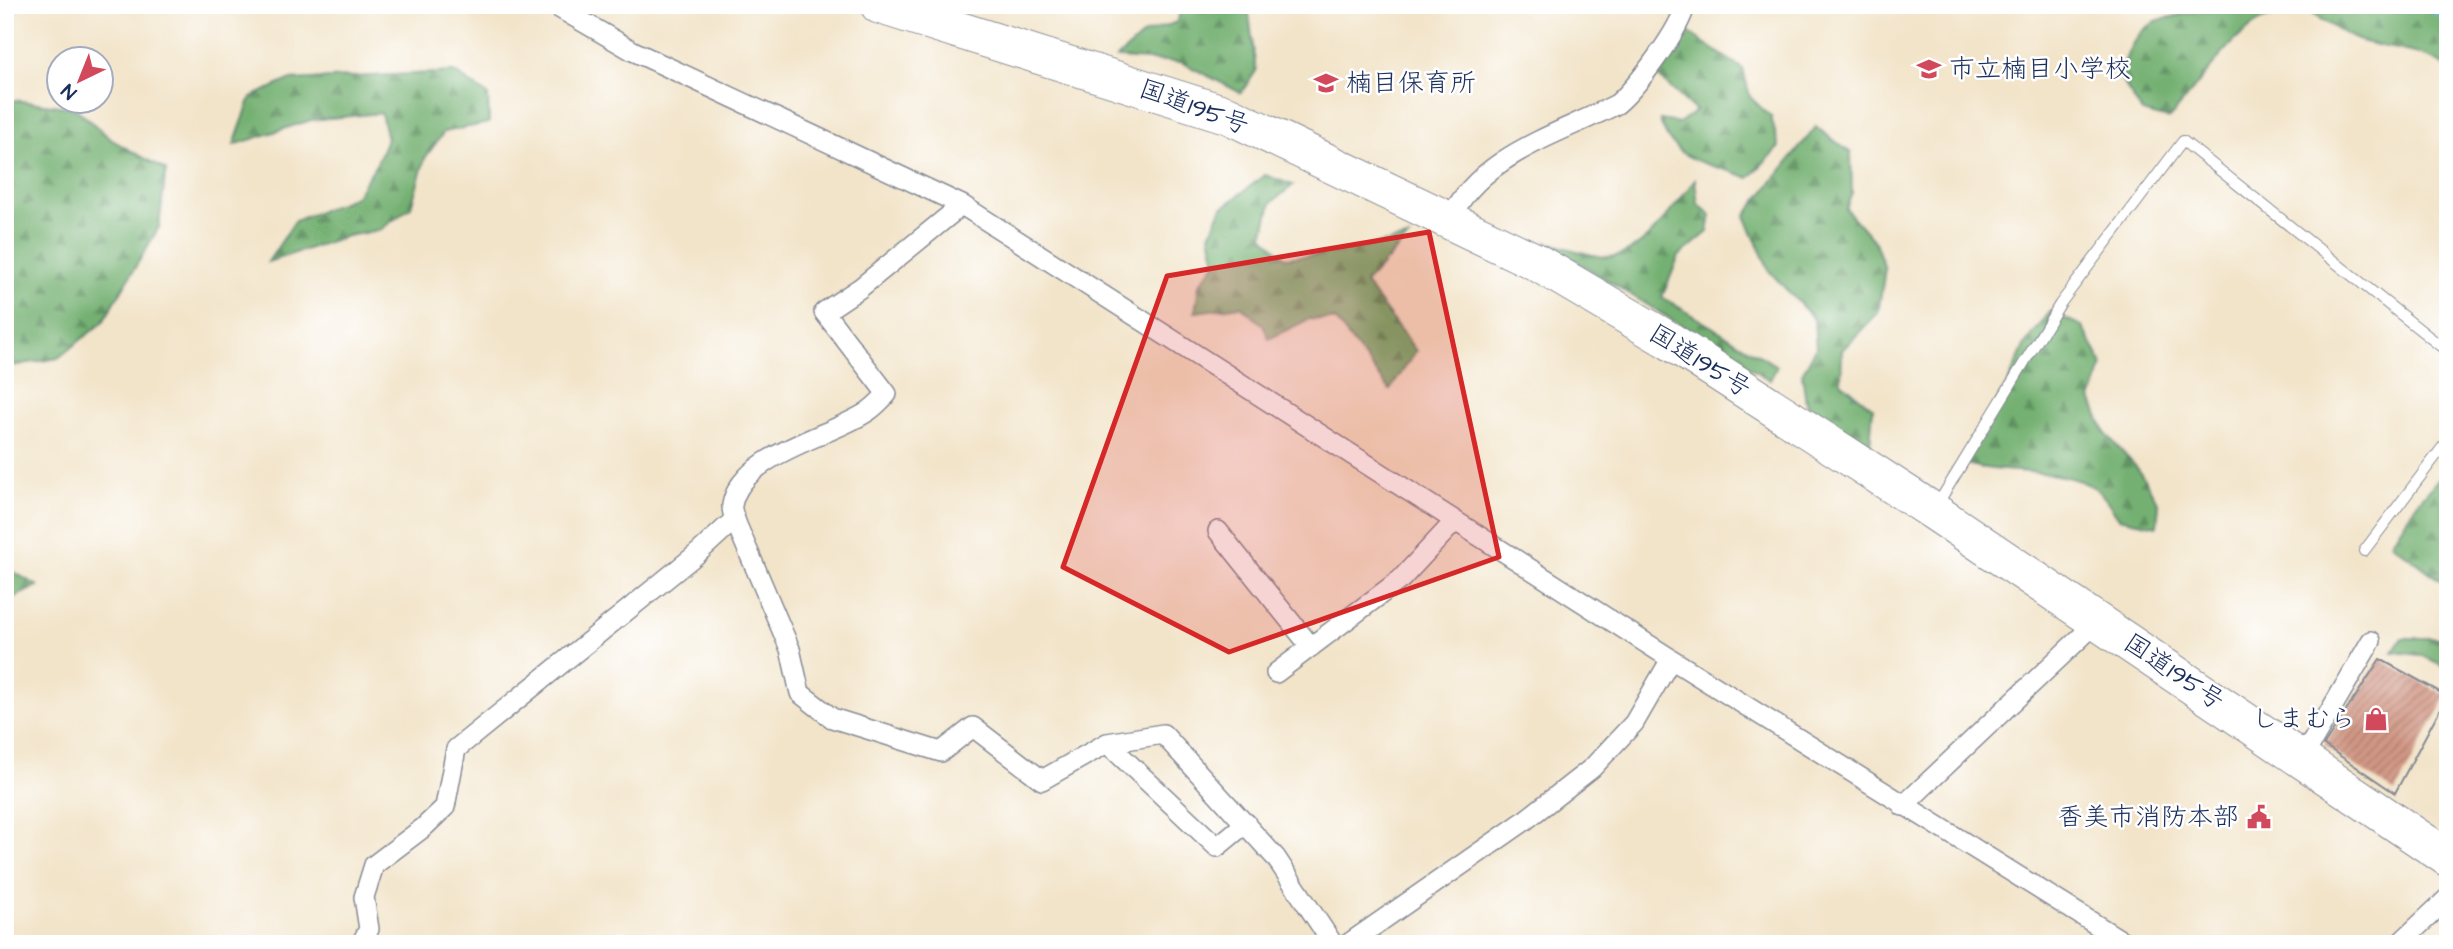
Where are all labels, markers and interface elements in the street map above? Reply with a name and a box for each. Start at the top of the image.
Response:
north arrow [46,46,116,116]
place label: 市立楠目小学校 [1949,51,2131,87]
school or university icon: 市立楠目小学校 [1915,55,1943,83]
place label: 楠目保育所 [1346,65,1476,101]
school or university icon: 楠目保育所 [1312,69,1340,97]
street label: 国道195号 [1134,70,1254,144]
text: N [56,77,83,105]
street label: 国道195号 [1642,315,1758,407]
street label: 国道195号 [2116,625,2232,719]
place label: しまむら [2252,701,2356,737]
shop icon: しまむら [2362,705,2390,733]
place label: 香美市消防本部 [2057,799,2239,835]
public building icon: 香美市消防本部 [2245,803,2273,831]

